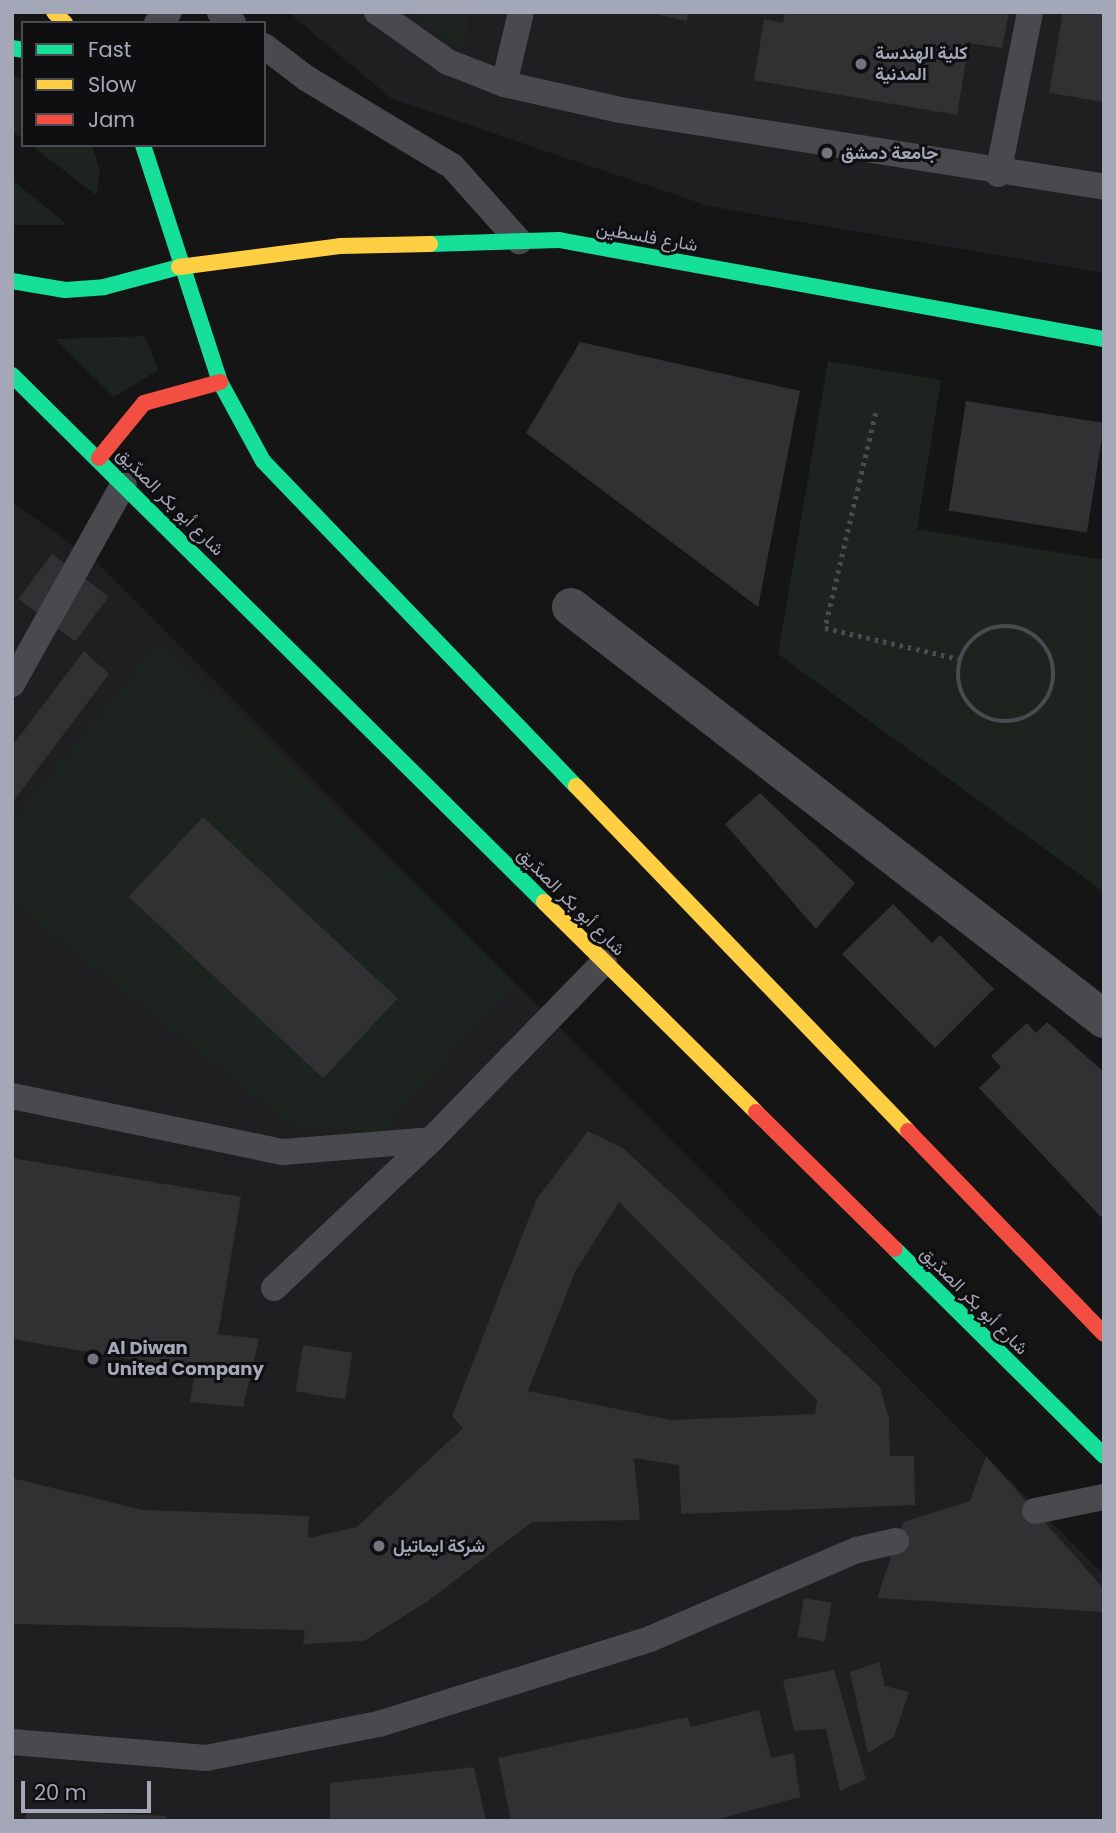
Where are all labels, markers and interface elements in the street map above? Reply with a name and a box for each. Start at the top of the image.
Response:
legend [21,21,266,147]
text: Fast [88,35,131,64]
place label: كلية الهندسة المدنية [875,43,968,86]
marker: كلية الهندسة المدنية [853,56,869,72]
text: Slow [88,70,136,99]
text: Jam [88,105,135,134]
place label: جامعة دمشق [841,142,938,164]
marker: جامعة دمشق [819,145,835,161]
street label: شارع فلسطين [595,217,699,257]
street label: شارع أبو بكر الصدّيق [112,444,228,560]
street label: شارع أبو بكر الصدّيق [513,844,629,960]
street label: شارع أبو بكر الصدّيق [916,1243,1032,1359]
place label: Al Diwan United Company [107,1338,264,1380]
marker: Al Diwan United Company [85,1351,101,1367]
place label: شركة ايماتيل [393,1535,485,1557]
marker: شركة ايماتيل [371,1538,387,1554]
scale bar [24,1766,154,1810]
text: 20 m [34,1778,87,1807]

